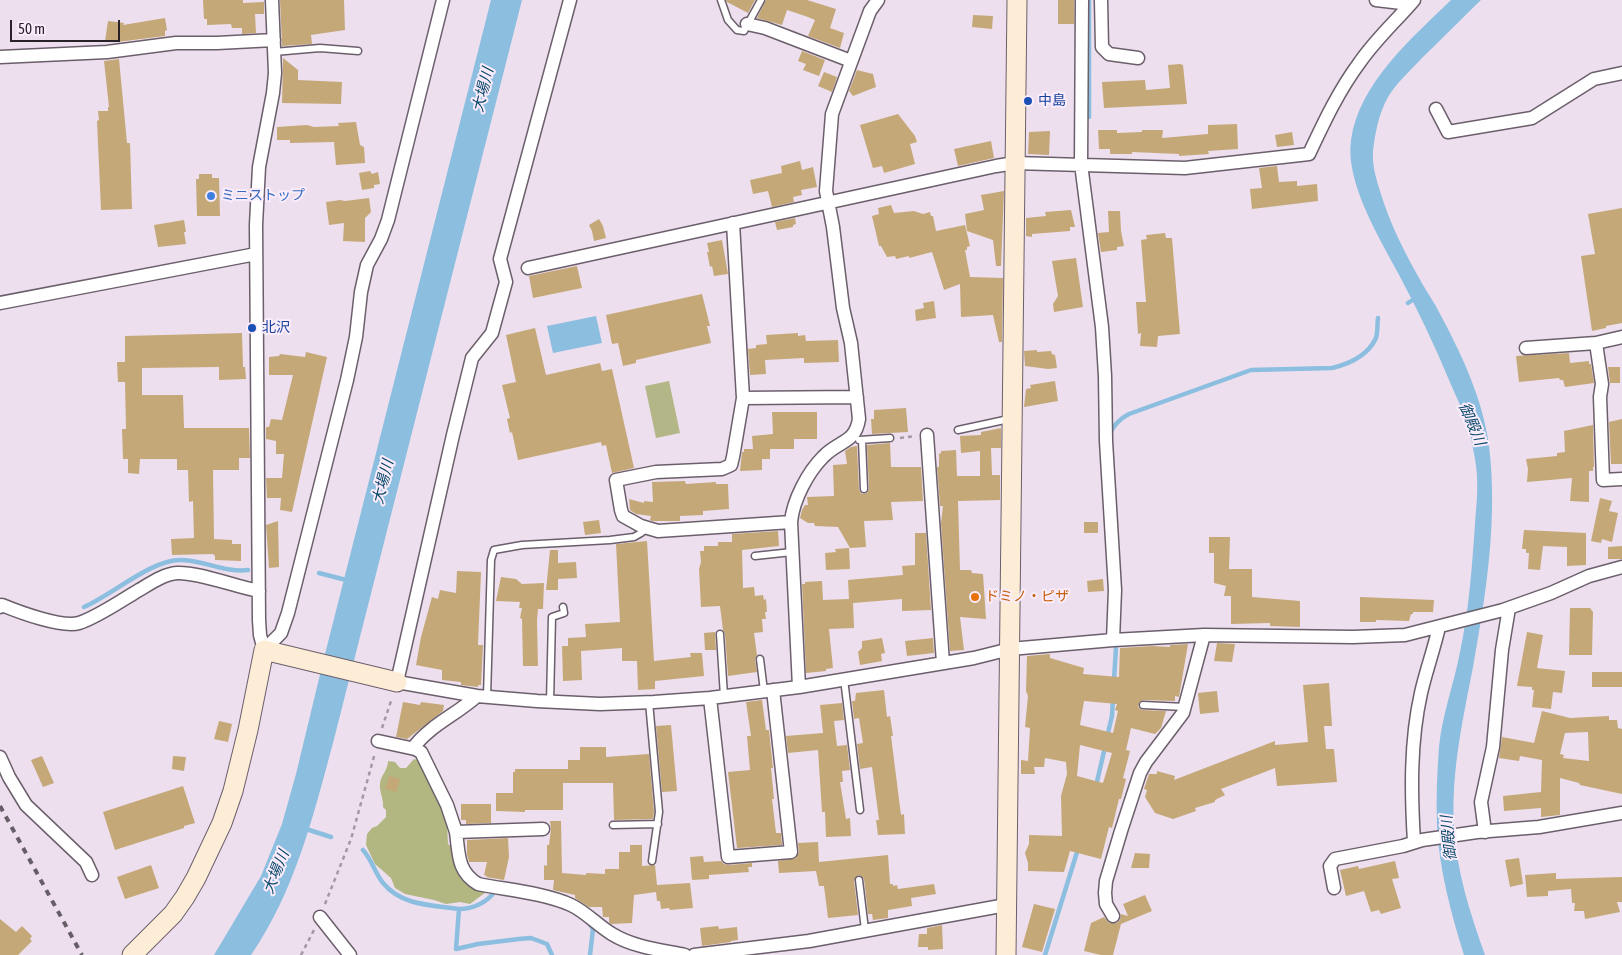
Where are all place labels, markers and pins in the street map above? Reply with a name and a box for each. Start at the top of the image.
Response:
place label: 中島 [1038,93,1066,109]
marker: 中島 [1022,95,1034,107]
place label: ミニストップ [221,188,305,204]
marker: ミニストップ [205,190,217,202]
place label: 北沢 [262,320,290,336]
marker: 北沢 [246,322,258,334]
place label: ドミノ・ピザ [985,589,1069,605]
marker: ドミノ・ピザ [969,591,981,603]

